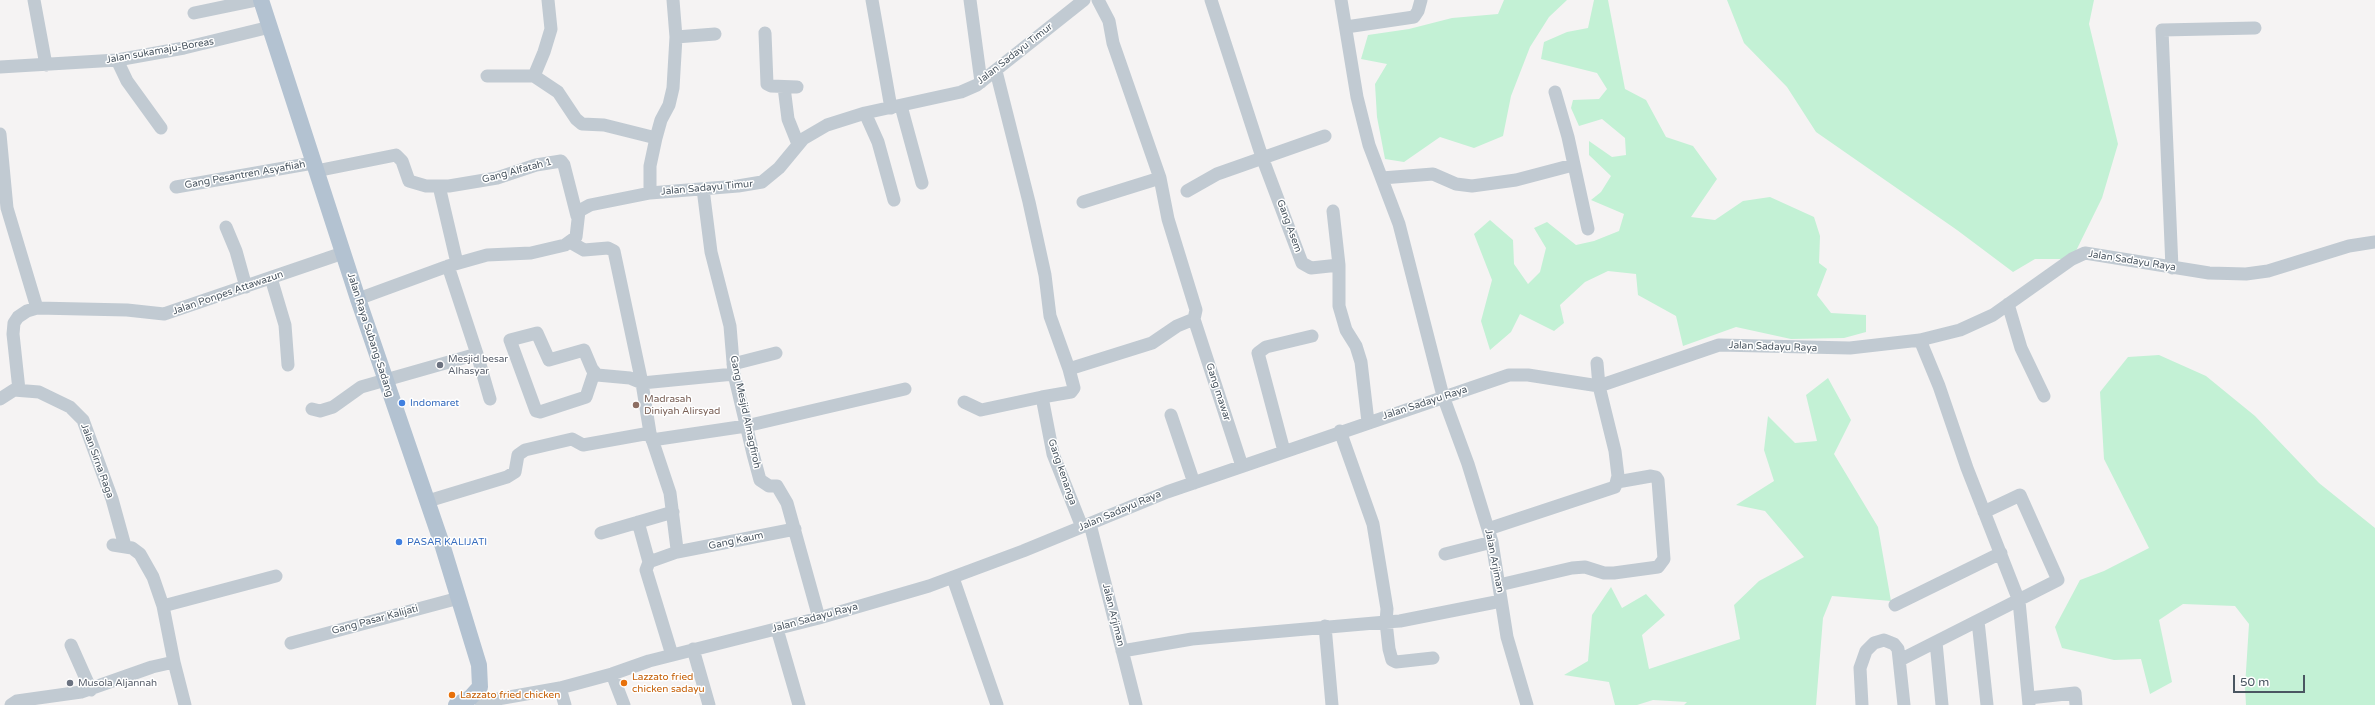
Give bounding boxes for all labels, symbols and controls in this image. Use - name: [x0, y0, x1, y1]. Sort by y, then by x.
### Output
- street label: Jalan Sadayu Timur: [975, 21, 1055, 87]
- street label: Jalan sukamaju-Boreas: [105, 36, 215, 66]
- street label: Gang Alfatah 1: [481, 156, 553, 186]
- street label: Gang Pesantren Asyafiiah: [184, 158, 306, 192]
- street label: Jalan Sadayu Timur: [661, 178, 753, 198]
- street label: Gang Asem: [1274, 198, 1304, 254]
- street label: Jalan Sadayu Raya: [2087, 248, 2177, 274]
- street label: Jalan Ponpes Attawazun: [171, 268, 285, 318]
- street label: Jalan Raya Subang-Sadang: [344, 271, 396, 399]
- street label: Jalan Sadayu Raya: [1729, 339, 1817, 355]
- place label: Mesjid besar Alhasyar: [448, 353, 508, 376]
- street label: Gang Mesjid Almagfiroh: [727, 354, 763, 470]
- marker: Mesjid besar Alhasyar: [435, 360, 445, 370]
- street label: Gang mawar: [1203, 362, 1233, 422]
- street label: Jalan Sadayu Raya: [1381, 384, 1469, 422]
- place label: Madrasah Diniyah Alirsyad: [644, 393, 720, 416]
- place label: Indomaret: [410, 397, 459, 409]
- marker: Indomaret: [397, 398, 407, 408]
- marker: Madrasah Diniyah Alirsyad: [631, 400, 641, 410]
- street label: Jalan Sirna Raga: [78, 422, 116, 500]
- street label: Gang kenanga: [1045, 437, 1079, 507]
- street label: Jalan Sadayu Raya: [1077, 488, 1163, 534]
- street label: Jalan Arjiman: [1482, 528, 1506, 594]
- street label: Gang Kaum: [707, 529, 765, 553]
- place label: PASAR KALIJATI: [407, 536, 487, 548]
- marker: PASAR KALIJATI: [394, 537, 404, 547]
- street label: Jalan Arjiman: [1099, 582, 1127, 648]
- street label: Jalan Sadayu Raya: [771, 601, 859, 635]
- street label: Gang Pasar Kalijati: [331, 603, 419, 637]
- scale bar: [2235, 667, 2307, 693]
- place label: Lazzato fried chicken sadayu: [632, 671, 705, 694]
- text: 50 m: [2240, 675, 2269, 689]
- place label: Musola Aljannah: [78, 677, 157, 689]
- marker: Musola Aljannah: [65, 678, 75, 688]
- marker: Lazzato fried chicken sadayu: [619, 678, 629, 688]
- place label: Lazzato fried chicken: [460, 689, 560, 701]
- marker: Lazzato fried chicken: [447, 690, 457, 700]

